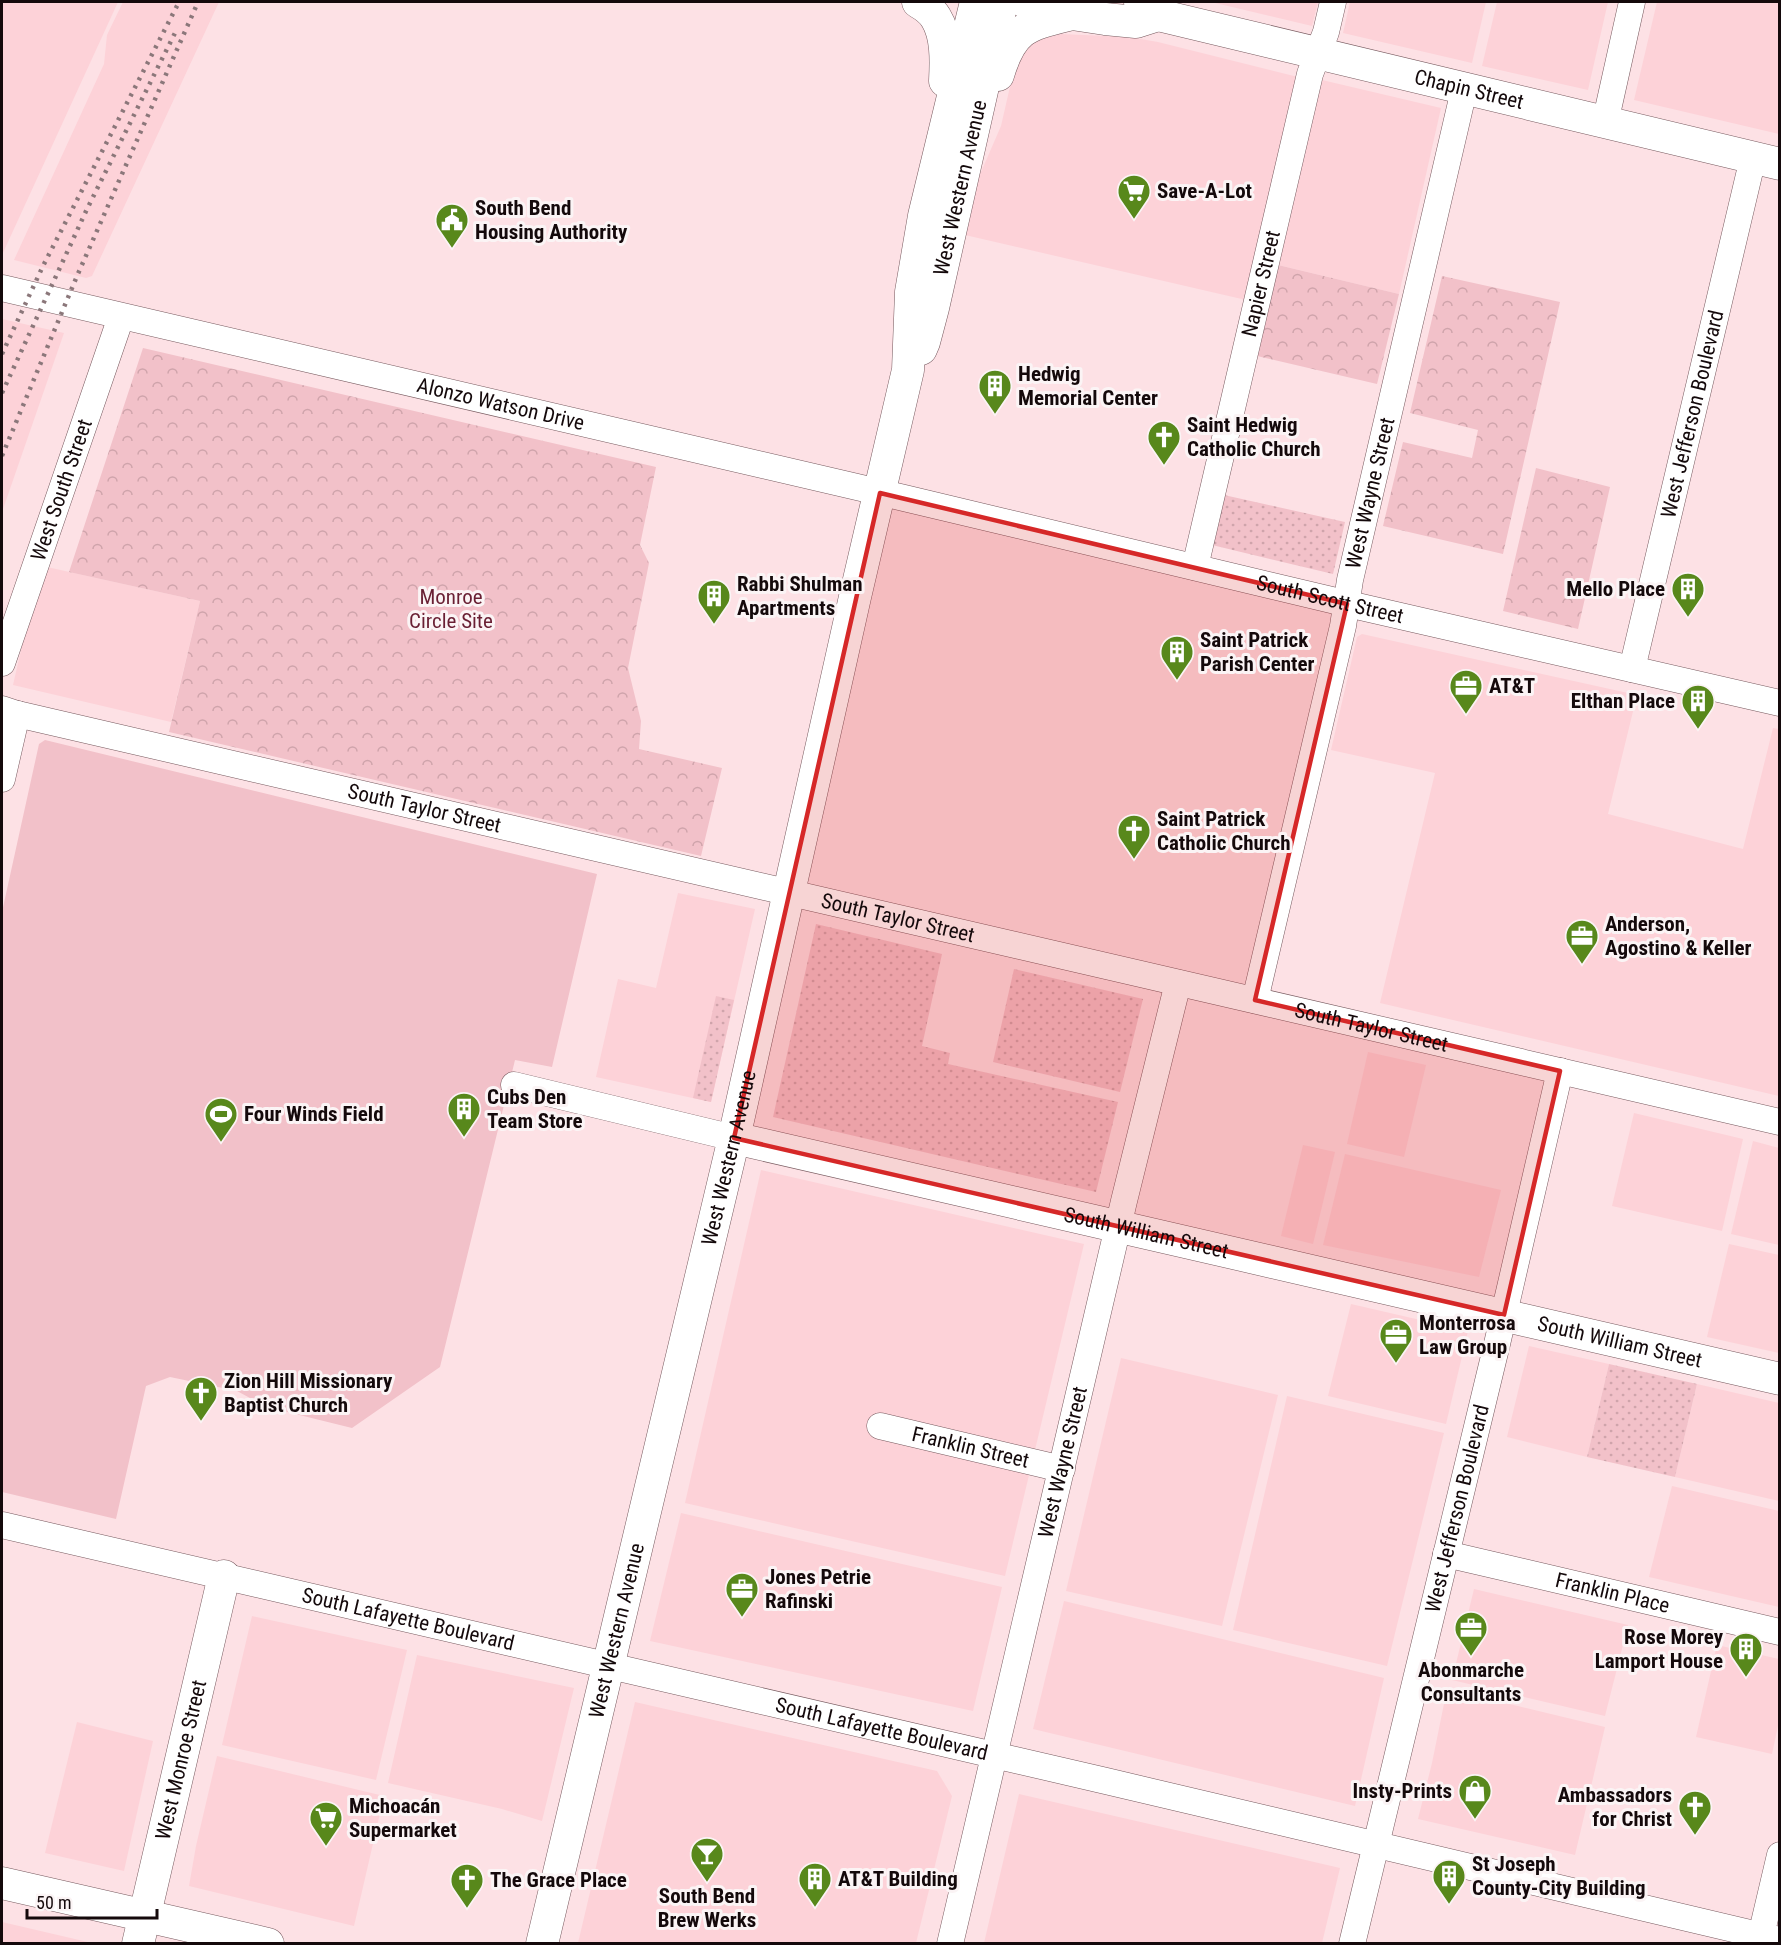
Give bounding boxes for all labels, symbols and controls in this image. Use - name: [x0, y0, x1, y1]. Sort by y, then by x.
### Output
- street label: Chapin Street: [1412, 65, 1526, 114]
- street label: West Western Avenue: [929, 98, 992, 278]
- supermarket icon: Save-A-Lot: [1116, 173, 1152, 220]
- place label: Save-A-Lot: [1157, 179, 1252, 203]
- place label: South Bend Housing Authority: [475, 196, 628, 244]
- public building icon: South Bend Housing Authority: [434, 202, 470, 249]
- street label: Napier Street: [1237, 228, 1285, 339]
- street label: West Jefferson Boulevard: [1656, 308, 1729, 520]
- place label: Hedwig Memorial Center: [1018, 362, 1158, 410]
- building icon: Hedwig Memorial Center: [977, 368, 1013, 415]
- street label: Alonzo Watson Drive: [415, 373, 587, 435]
- place label: Saint Hedwig Catholic Church: [1187, 413, 1321, 461]
- street label: West Wayne Street: [1341, 415, 1399, 571]
- street label: West South Street: [26, 416, 97, 564]
- church icon: Saint Hedwig Catholic Church: [1146, 419, 1182, 466]
- street label: South Scott Street: [1254, 570, 1406, 628]
- building icon: Mello Place: [1670, 571, 1706, 618]
- place label: Rabbi Shulman Apartments: [737, 572, 863, 620]
- place label: Mello Place: [1566, 577, 1665, 601]
- building icon: Rabbi Shulman Apartments: [696, 578, 732, 625]
- park label: Monroe Circle Site: [409, 585, 493, 633]
- place label: Saint Patrick Parish Center: [1200, 628, 1315, 676]
- building icon: Saint Patrick Parish Center: [1159, 634, 1195, 681]
- office icon: AT&T: [1448, 668, 1484, 715]
- place label: AT&T: [1489, 674, 1535, 698]
- building icon: Elthan Place: [1680, 683, 1716, 730]
- place label: Elthan Place: [1571, 689, 1675, 713]
- street label: South Taylor Street: [345, 779, 503, 838]
- place label: Saint Patrick Catholic Church: [1157, 807, 1291, 855]
- church icon: Saint Patrick Catholic Church: [1116, 813, 1152, 860]
- street label: South Taylor Street: [819, 889, 977, 947]
- place label: Anderson, Agostino & Keller: [1605, 912, 1751, 960]
- office icon: Anderson, Agostino & Keller: [1564, 918, 1600, 965]
- street label: South Taylor Street: [1292, 998, 1450, 1057]
- street label: West Western Avenue: [697, 1068, 761, 1248]
- place label: Cubs Den Team Store: [487, 1085, 583, 1133]
- building icon: Cubs Den Team Store: [446, 1091, 482, 1138]
- sports icon: Four Winds Field: [203, 1096, 239, 1143]
- place label: Four Winds Field: [244, 1102, 384, 1126]
- street label: South William Street: [1062, 1202, 1231, 1264]
- place label: Monterrosa Law Group: [1419, 1311, 1516, 1359]
- street label: South William Street: [1535, 1312, 1704, 1373]
- office icon: Monterrosa Law Group: [1378, 1317, 1414, 1364]
- place label: Zion Hill Missionary Baptist Church: [224, 1369, 393, 1417]
- church icon: Zion Hill Missionary Baptist Church: [183, 1375, 219, 1422]
- street label: West Wayne Street: [1034, 1384, 1092, 1540]
- street label: West Jefferson Boulevard: [1421, 1402, 1494, 1615]
- street label: Franklin Street: [910, 1422, 1031, 1473]
- street label: West Western Avenue: [584, 1541, 649, 1721]
- place label: Jones Petrie Rafinski: [765, 1565, 871, 1613]
- street label: Franklin Place: [1553, 1568, 1672, 1618]
- office icon: Jones Petrie Rafinski: [724, 1571, 760, 1618]
- street label: South Lafayette Boulevard: [300, 1583, 517, 1655]
- office icon: Abonmarche Consultants: [1453, 1610, 1489, 1657]
- place label: Rose Morey Lamport House: [1595, 1625, 1724, 1673]
- building icon: Rose Morey Lamport House: [1728, 1631, 1764, 1678]
- place label: Abonmarche Consultants: [1418, 1658, 1524, 1706]
- street label: West Monroe Street: [151, 1678, 211, 1842]
- street label: South Lafayette Boulevard: [773, 1693, 990, 1765]
- shop icon: Insty-Prints: [1457, 1773, 1493, 1820]
- place label: Insty-Prints: [1353, 1779, 1452, 1803]
- place label: Ambassadors for Christ: [1558, 1783, 1672, 1831]
- church icon: Ambassadors for Christ: [1677, 1789, 1713, 1836]
- place label: Michoacán Supermarket: [349, 1794, 457, 1842]
- supermarket icon: Michoacán Supermarket: [308, 1800, 344, 1847]
- bar icon: South Bend Brew Werks: [689, 1836, 725, 1883]
- place label: St Joseph County-City Building: [1472, 1852, 1646, 1900]
- building icon: St Joseph County-City Building: [1431, 1858, 1467, 1905]
- building icon: AT&T Building: [797, 1861, 833, 1908]
- church icon: The Grace Place: [449, 1862, 485, 1909]
- place label: AT&T Building: [838, 1867, 958, 1891]
- place label: The Grace Place: [490, 1868, 627, 1892]
- scale bar: [27, 1882, 158, 1920]
- place label: South Bend Brew Werks: [658, 1884, 756, 1932]
- text: 50 m: [36, 1892, 71, 1913]

